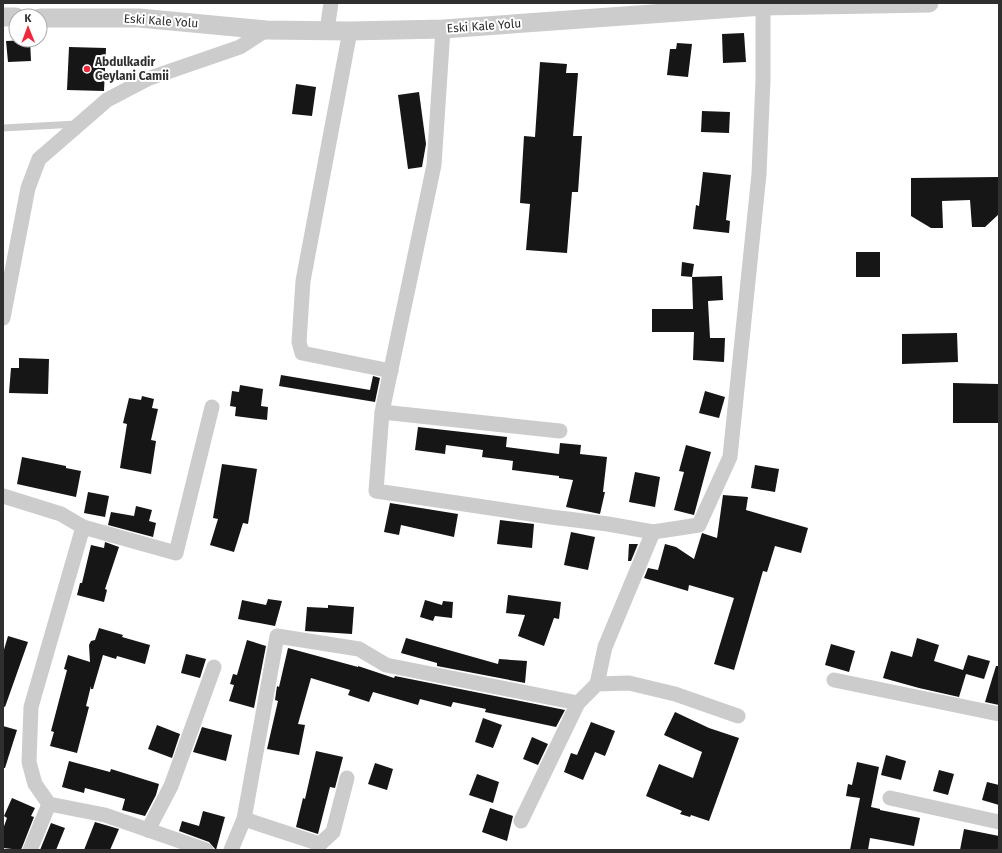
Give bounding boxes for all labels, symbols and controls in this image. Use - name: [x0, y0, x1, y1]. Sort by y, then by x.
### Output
- north arrow: [8, 8, 48, 48]
- street label: Eski Kale Yolu: [123, 11, 199, 31]
- text: K: [24, 12, 32, 25]
- street label: Eski Kale Yolu: [446, 16, 522, 36]
- place label: Abdulkadir Geylani Camii: [94, 55, 169, 83]
- marker: Abdulkadir Geylani Camii: [82, 64, 92, 74]

